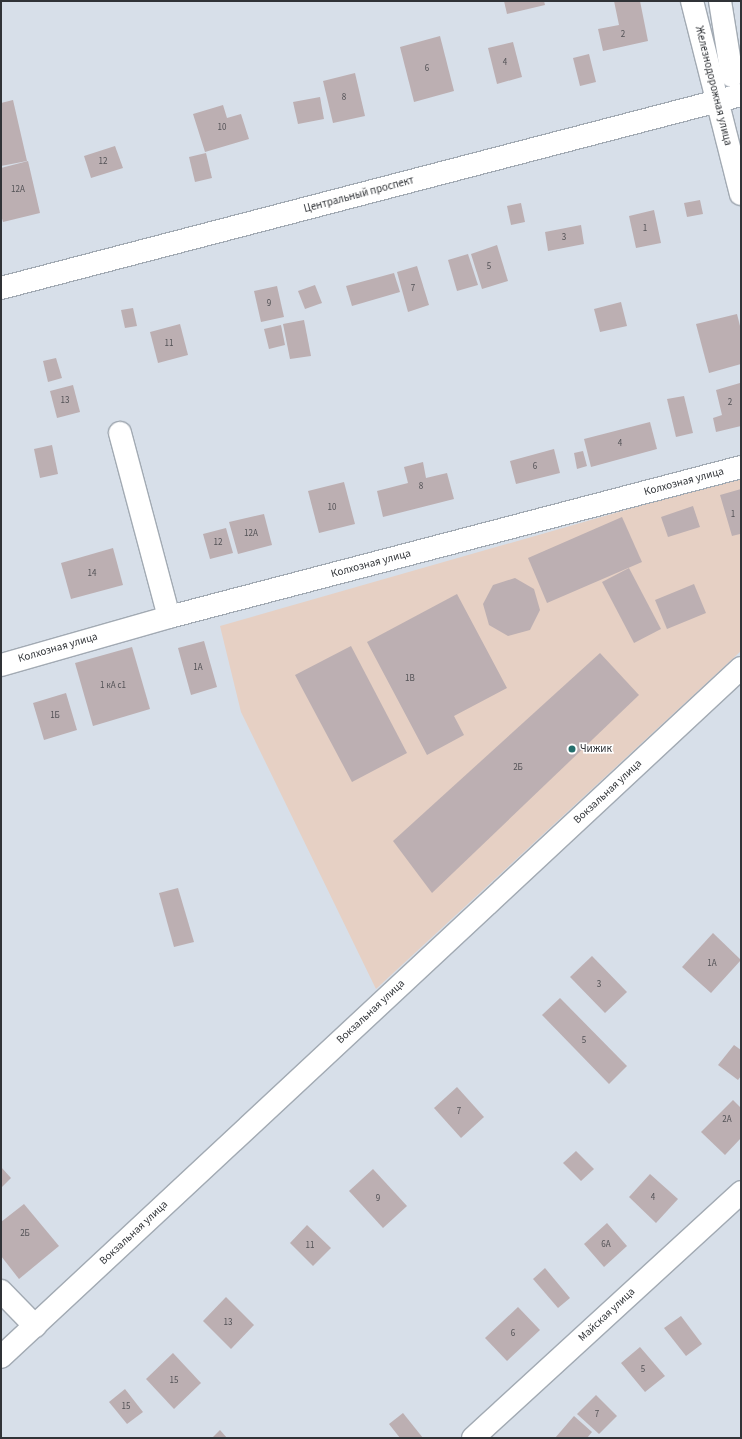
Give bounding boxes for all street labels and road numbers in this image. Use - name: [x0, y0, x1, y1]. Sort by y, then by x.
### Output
- street label: Железнодорожная улица: [692, 25, 734, 147]
- street label: Центральный проспект: [302, 174, 416, 216]
- street label: Колхозная улица: [643, 465, 725, 499]
- street label: Колхозная улица: [330, 547, 412, 581]
- street label: Колхозная улица: [17, 630, 99, 666]
- street label: Вокзальная улица: [571, 757, 645, 827]
- street label: Вокзальная улица: [334, 977, 408, 1047]
- street label: Вокзальная улица: [97, 1198, 171, 1268]
- street label: Майская улица: [576, 1286, 638, 1344]

